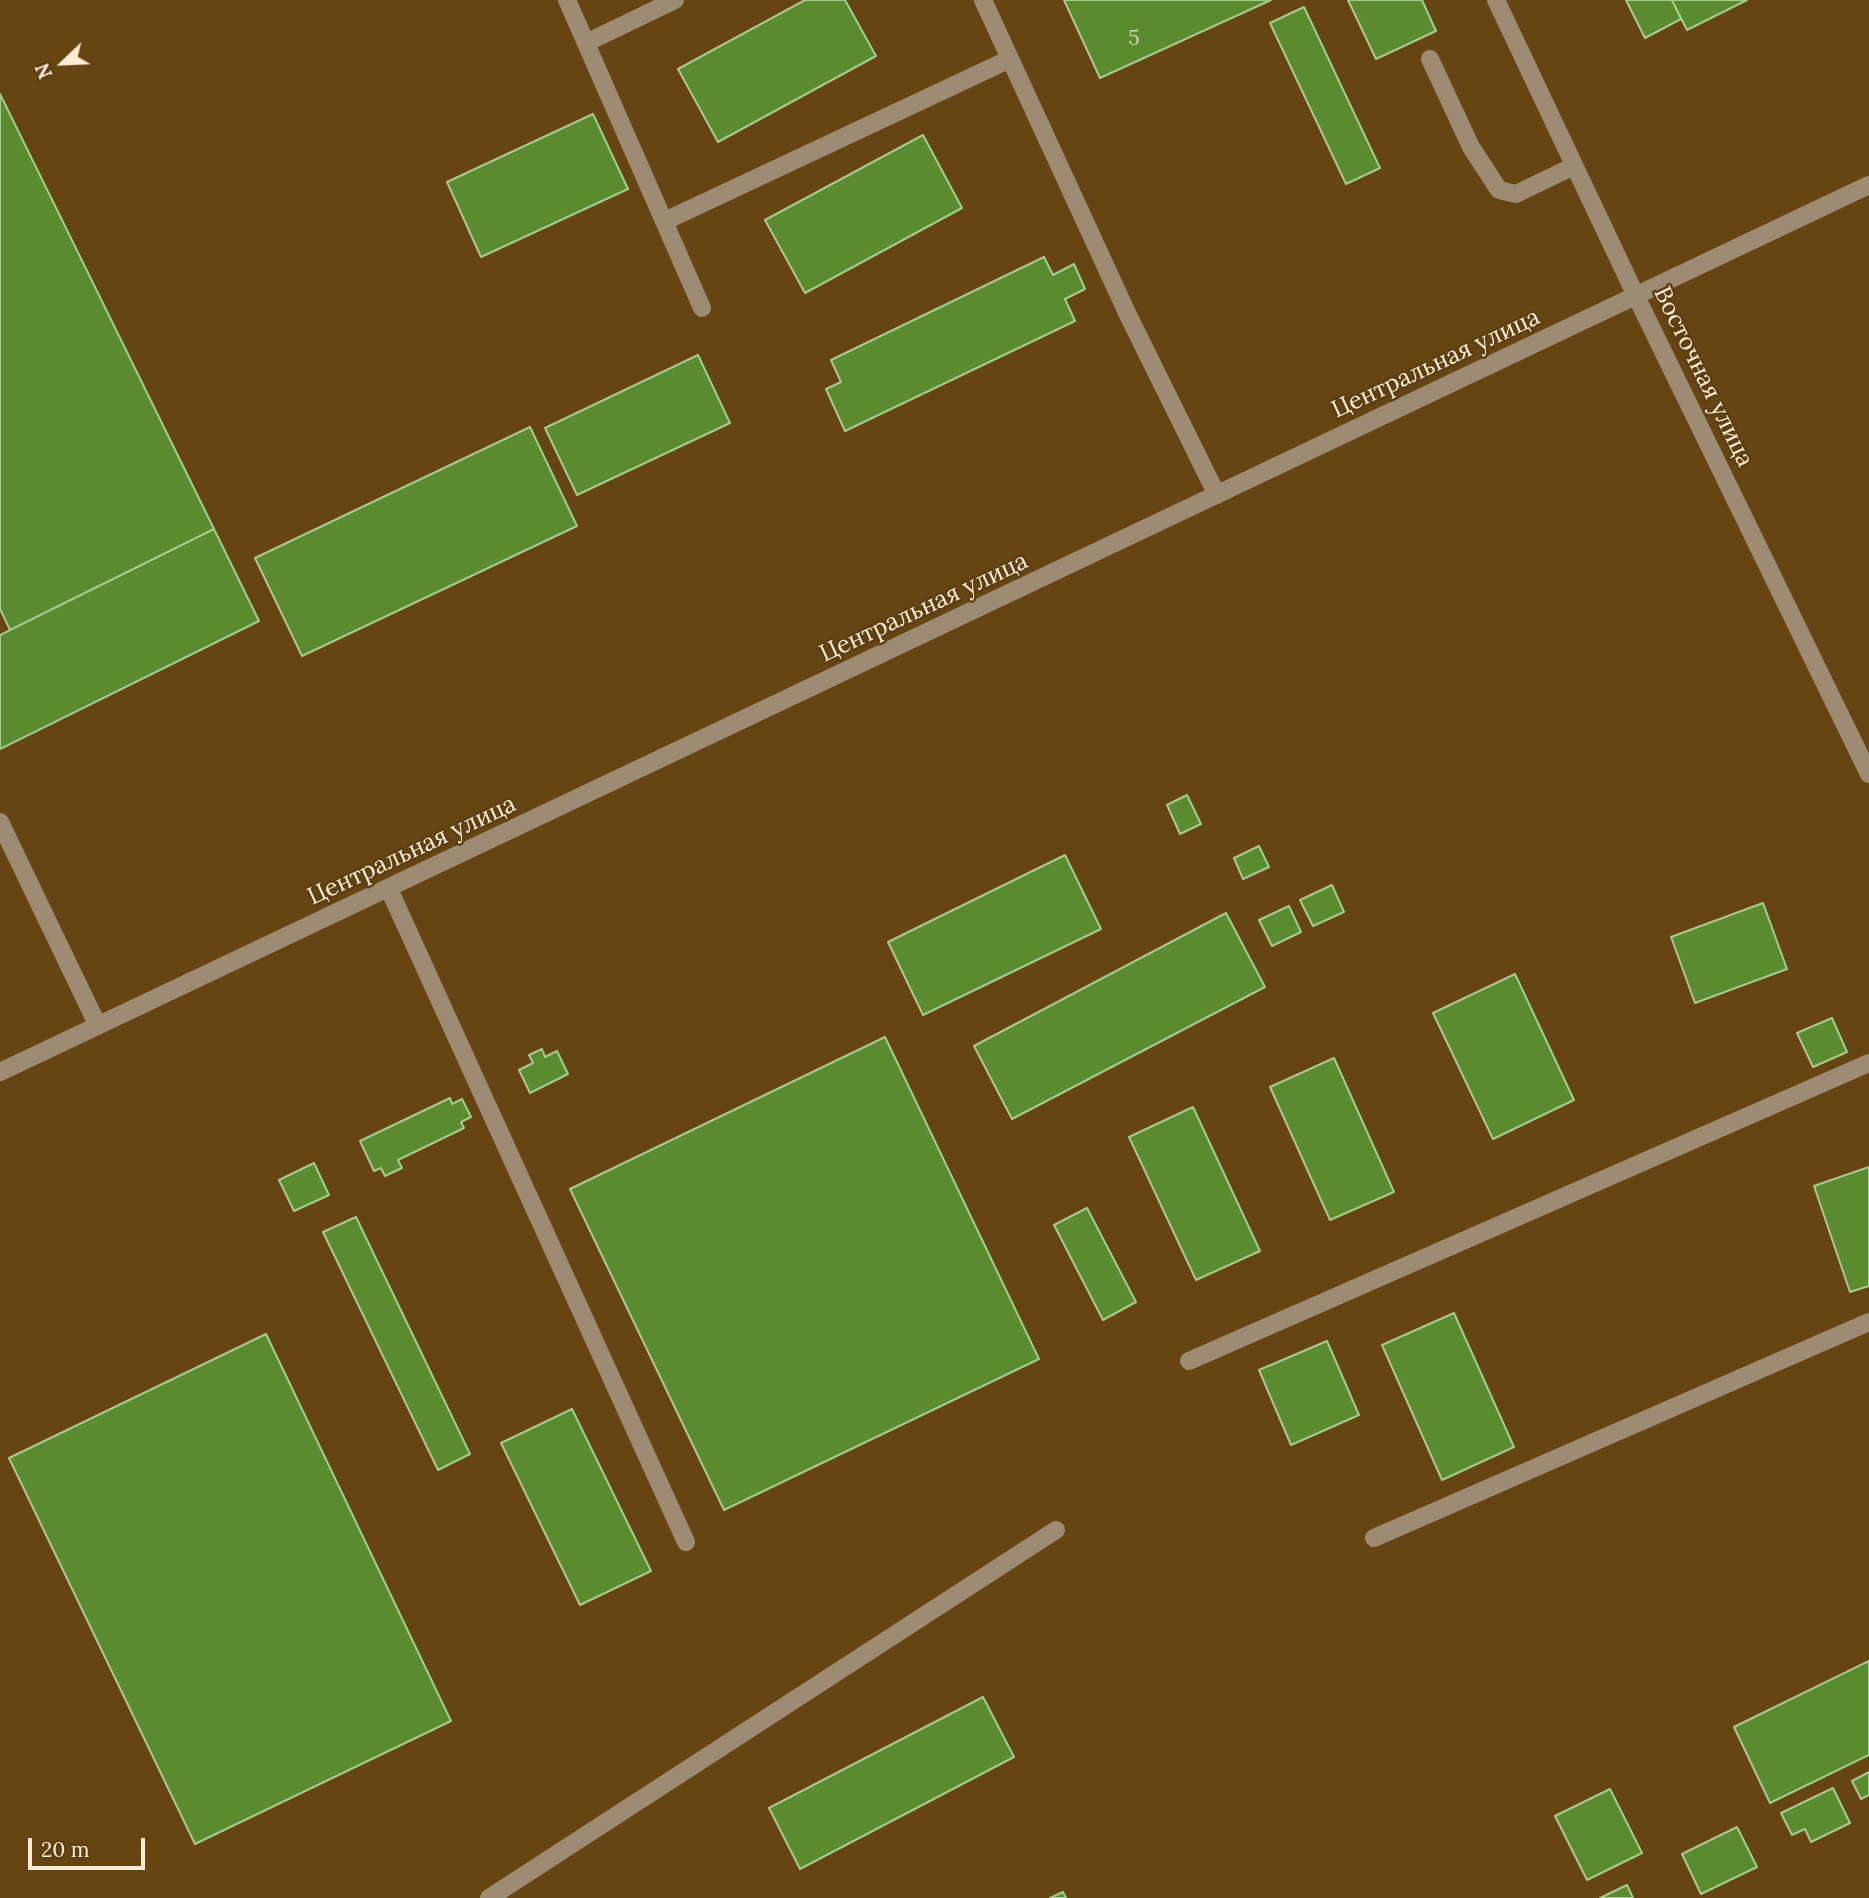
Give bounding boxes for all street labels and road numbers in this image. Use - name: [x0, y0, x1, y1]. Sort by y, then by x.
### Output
- street label: Восточная улица: [1647, 282, 1759, 472]
- street label: Центральная улица: [1327, 303, 1545, 425]
- street label: Центральная улица: [815, 547, 1033, 669]
- street label: Центральная улица: [303, 790, 521, 912]

